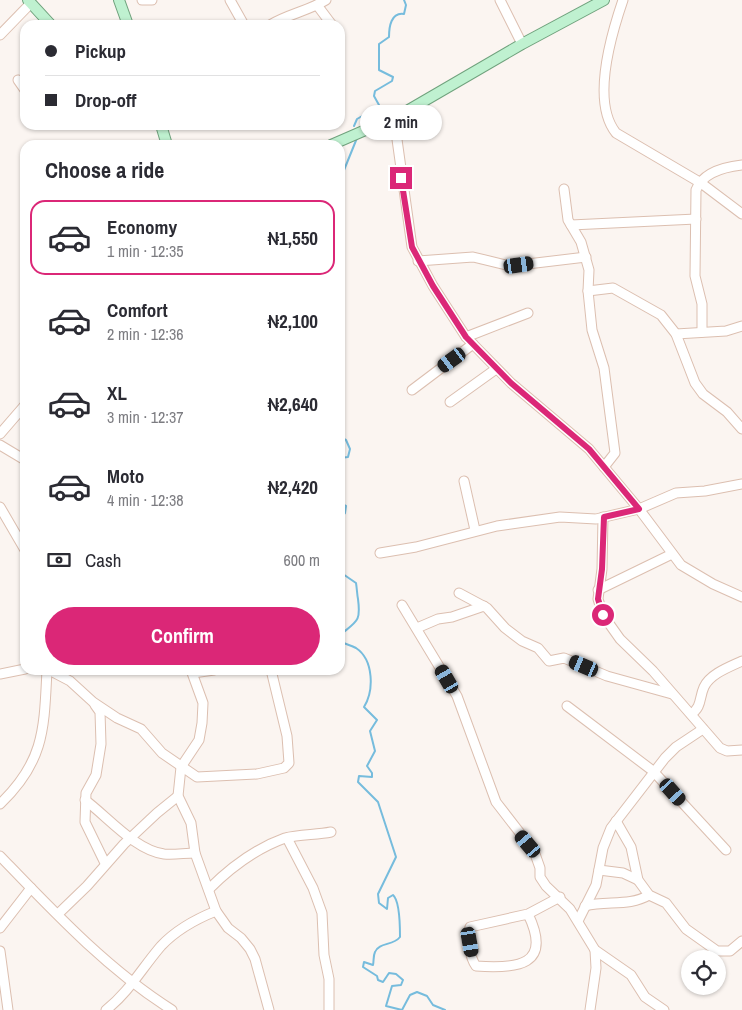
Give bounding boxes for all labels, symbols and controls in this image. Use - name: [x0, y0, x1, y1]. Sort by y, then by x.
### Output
- text: Pickup: [75, 38, 126, 64]
- text: Drop-off: [75, 87, 136, 113]
- callout: 2 min: [360, 106, 442, 140]
- text: 2 min: [384, 111, 418, 133]
- text: Choose a ride: [45, 155, 164, 185]
- route end: [390, 167, 412, 189]
- text: Economy: [107, 214, 177, 240]
- icon: car: [47, 215, 92, 260]
- text: ₦1,550: [268, 225, 318, 251]
- text: 1 min · 12:35: [107, 240, 184, 262]
- car: [503, 255, 534, 275]
- text: Comfort: [107, 297, 168, 323]
- icon: car: [47, 298, 92, 343]
- text: ₦2,100: [268, 308, 318, 334]
- text: 2 min · 12:36: [107, 323, 184, 345]
- car: [435, 345, 468, 375]
- text: XL: [107, 380, 127, 406]
- icon: car: [47, 381, 92, 426]
- text: ₦2,640: [268, 391, 318, 417]
- text: 3 min · 12:37: [107, 406, 184, 428]
- text: Moto: [107, 463, 144, 489]
- icon: car: [47, 464, 92, 509]
- text: ₦2,420: [268, 474, 318, 500]
- text: 4 min · 12:38: [107, 489, 184, 511]
- icon: cash: [45, 546, 73, 574]
- text: Cash: [85, 547, 121, 573]
- text: 600 m: [284, 549, 320, 571]
- route start: [592, 604, 614, 626]
- button: Confirm: [45, 607, 320, 665]
- car: [567, 653, 600, 679]
- car: [433, 662, 460, 696]
- car: [657, 776, 688, 808]
- car: [512, 828, 543, 860]
- car: [460, 926, 479, 958]
- map controls: [681, 950, 726, 995]
- button: locate: [681, 950, 726, 995]

